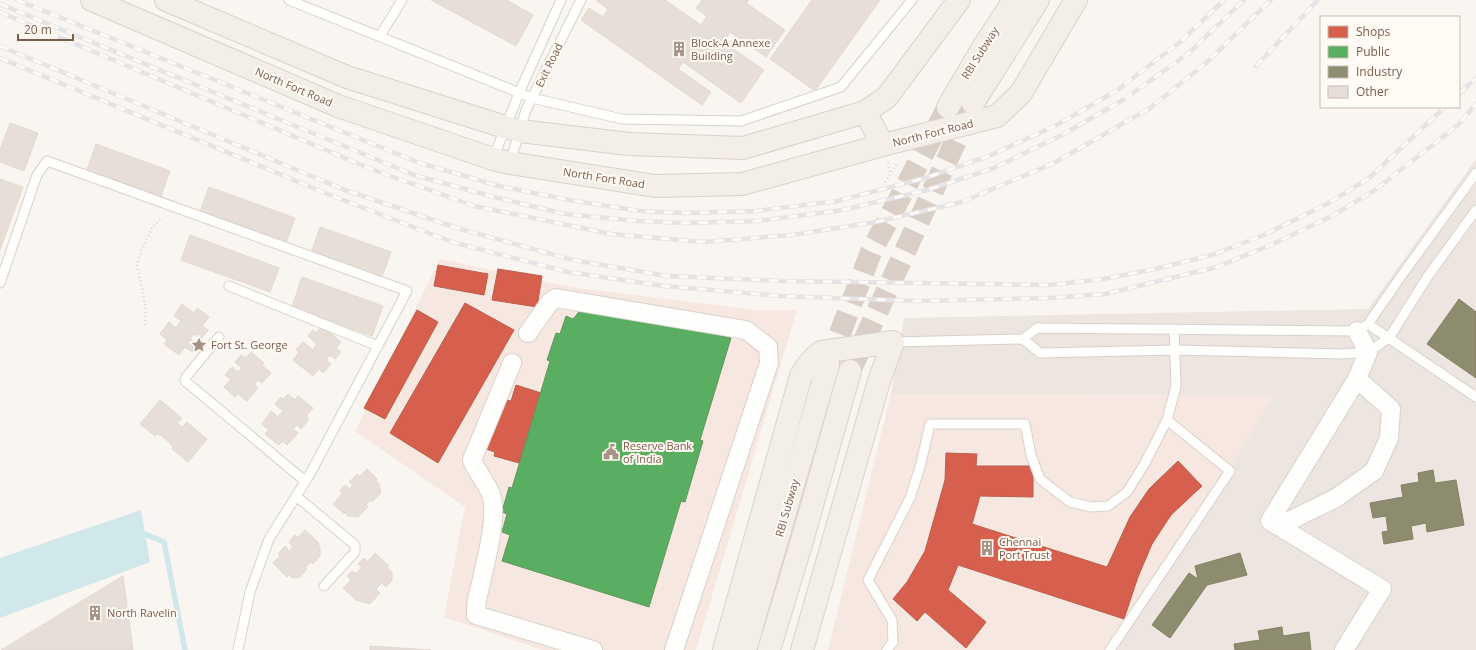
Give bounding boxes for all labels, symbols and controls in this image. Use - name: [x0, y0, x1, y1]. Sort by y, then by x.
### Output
- scale bar: [18, 16, 73, 42]
- legend: [1320, 16, 1460, 108]
- text: 20 m: [24, 21, 52, 38]
- street label: RBI Subway: [957, 23, 1002, 82]
- text: Shops: [1356, 23, 1391, 40]
- place label: Block-A Annexe Building: [691, 35, 770, 63]
- street label: Exit Road: [531, 40, 566, 89]
- building icon: Block-A Annexe Building: [670, 40, 688, 58]
- text: Public: [1356, 43, 1390, 60]
- street label: North Fort Road: [253, 63, 335, 110]
- text: Industry: [1356, 63, 1403, 80]
- text: Other: [1356, 83, 1389, 100]
- street label: North Fort Road: [891, 115, 975, 150]
- street label: North Fort Road: [562, 164, 646, 191]
- place icon: Fort St. George: [190, 336, 208, 354]
- place label: Fort St. George: [211, 337, 288, 352]
- place label: Reserve Bank of India: [623, 438, 692, 466]
- public building icon: Reserve Bank of India: [602, 443, 620, 461]
- street label: RBI Subway: [771, 477, 802, 539]
- place label: Chennai Port Trust: [999, 534, 1050, 562]
- building icon: Chennai Port Trust: [978, 539, 996, 557]
- building icon: North Ravelin: [86, 604, 104, 622]
- place label: North Ravelin: [107, 605, 177, 620]

